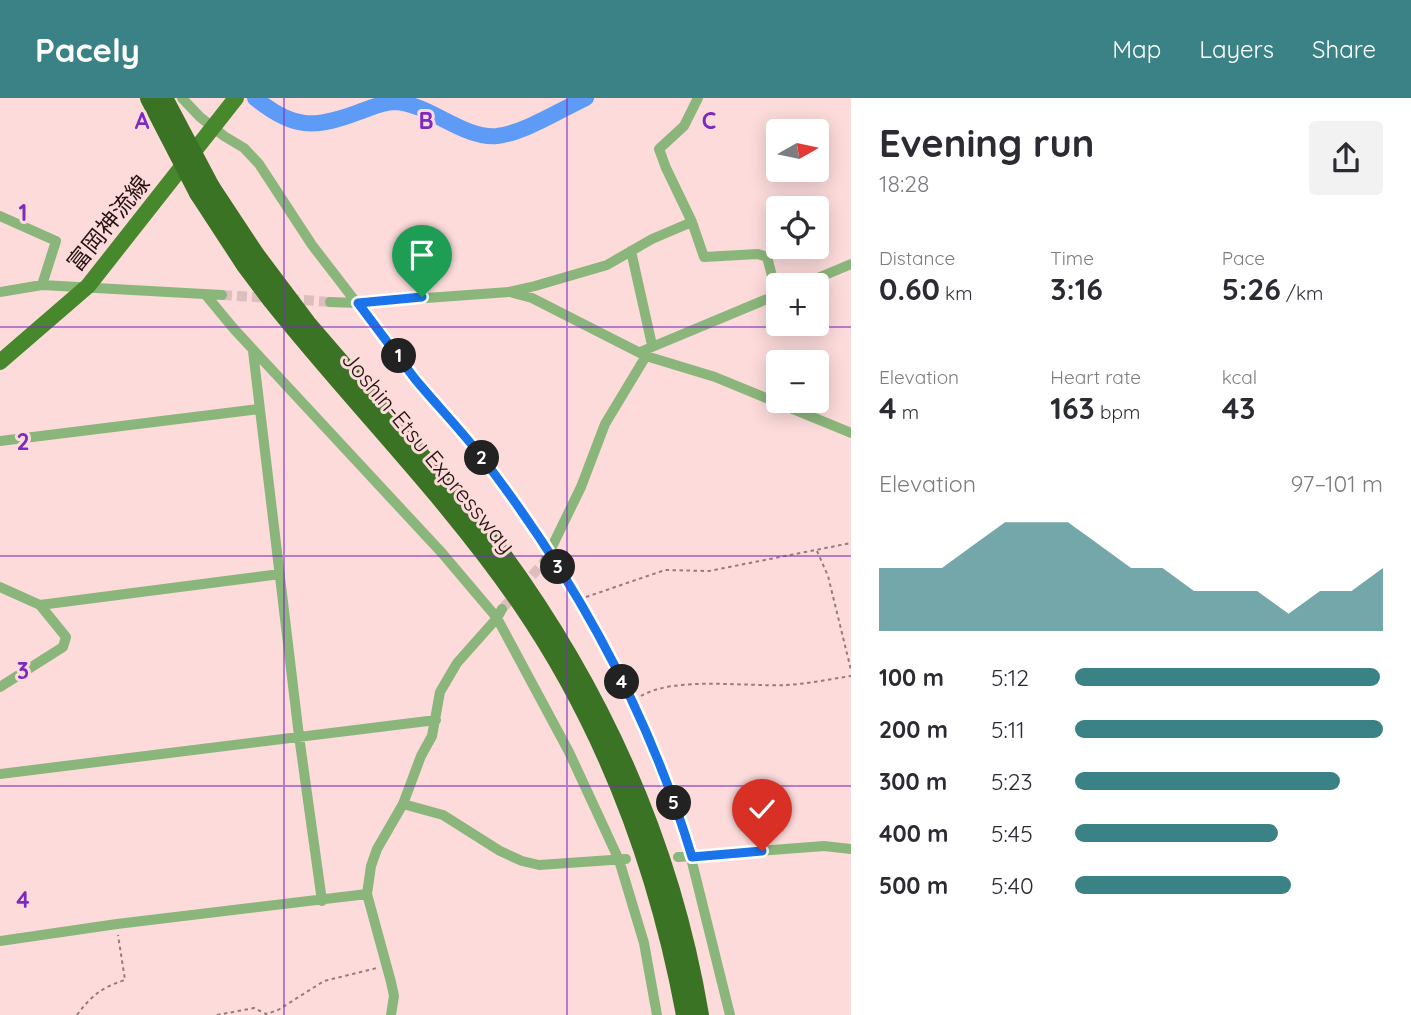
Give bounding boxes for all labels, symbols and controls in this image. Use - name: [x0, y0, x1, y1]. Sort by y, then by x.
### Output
- text: Pacely: [35, 29, 140, 70]
- text: Map: [1112, 34, 1161, 64]
- text: Layers: [1199, 34, 1274, 64]
- text: Share: [1312, 34, 1376, 64]
- text: A: [135, 106, 150, 135]
- text: B: [418, 106, 434, 135]
- text: C: [702, 106, 716, 135]
- north arrow: [766, 119, 830, 182]
- map controls: [766, 119, 829, 413]
- text: Evening run: [879, 119, 1094, 167]
- button: share: [1309, 121, 1383, 195]
- street label: 富岡神流線: [61, 169, 155, 277]
- text: 18:28: [879, 169, 929, 198]
- button: locate: [766, 196, 829, 259]
- text: 1: [19, 198, 27, 227]
- pin: [392, 225, 452, 297]
- icon: arrive: [403, 236, 441, 274]
- text: Distance: [879, 246, 955, 270]
- text: Time: [1050, 246, 1094, 270]
- text: Pace: [1222, 246, 1265, 270]
- text: 0.60: [879, 270, 940, 308]
- text: 3:16: [1050, 270, 1103, 308]
- text: 5:26: [1222, 270, 1281, 308]
- button: +: [766, 273, 829, 336]
- text: km: [940, 281, 973, 305]
- text: /km: [1281, 281, 1323, 305]
- pin: 1: [382, 338, 416, 374]
- text: 1: [395, 343, 402, 367]
- street label: Joshin-Etsu Expressway: [336, 345, 522, 559]
- button: −: [766, 350, 829, 413]
- text: Elevation: [879, 365, 959, 389]
- text: Heart rate: [1050, 365, 1141, 389]
- text: kcal: [1222, 365, 1257, 389]
- text: 4: [879, 389, 897, 427]
- text: 163: [1050, 389, 1095, 427]
- text: 43: [1222, 389, 1255, 427]
- text: m: [897, 400, 919, 424]
- text: bpm: [1095, 400, 1140, 424]
- text: 2: [16, 427, 30, 456]
- pin: 2: [464, 440, 500, 476]
- text: 2: [476, 445, 487, 469]
- text: Elevation: [879, 469, 976, 498]
- text: 97–101 m: [1290, 469, 1383, 498]
- pin: 3: [540, 550, 576, 584]
- text: 3: [552, 554, 563, 578]
- text: 3: [17, 656, 29, 685]
- text: 100 m: [879, 663, 944, 692]
- text: 5:12: [991, 663, 1029, 692]
- pin: 4: [604, 664, 640, 700]
- text: 4: [616, 669, 627, 693]
- text: 200 m: [879, 715, 948, 744]
- text: 5:11: [991, 715, 1025, 744]
- text: 300 m: [879, 767, 947, 796]
- text: 5:23: [991, 767, 1033, 796]
- pin: [732, 779, 792, 851]
- pin: 5: [656, 786, 692, 820]
- text: 5: [668, 790, 679, 814]
- icon: check: [743, 790, 781, 828]
- text: 400 m: [879, 819, 948, 848]
- text: 5:45: [991, 819, 1033, 848]
- text: 500 m: [879, 871, 948, 900]
- text: 5:40: [991, 871, 1034, 900]
- text: 4: [16, 885, 30, 914]

